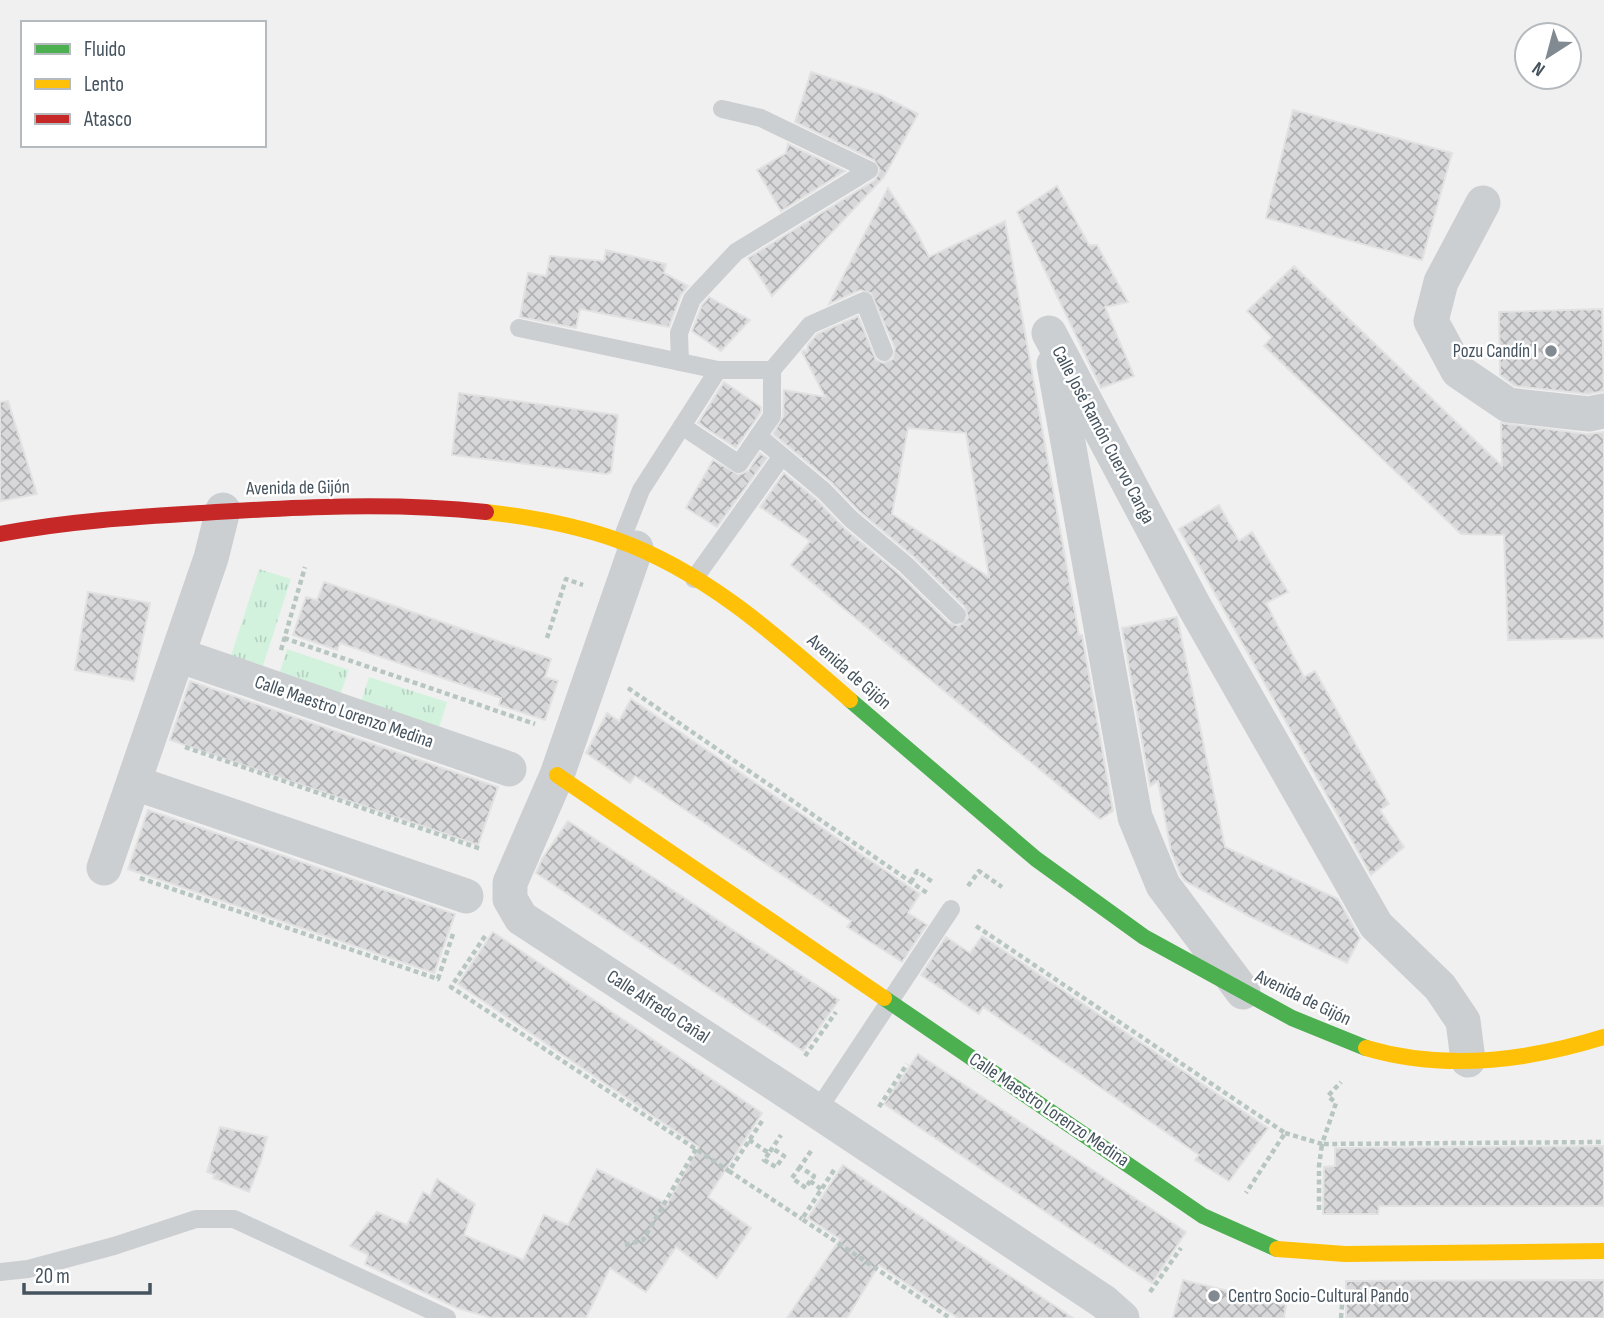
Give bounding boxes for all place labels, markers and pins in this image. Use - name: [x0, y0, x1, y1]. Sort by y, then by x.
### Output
- place label: Pozu Candín I: [1453, 340, 1537, 363]
- marker: Pozu Candín I: [1543, 343, 1559, 359]
- place label: Centro Socio-Cultural Pando: [1228, 1285, 1409, 1308]
- marker: Centro Socio-Cultural Pando: [1206, 1288, 1222, 1304]

